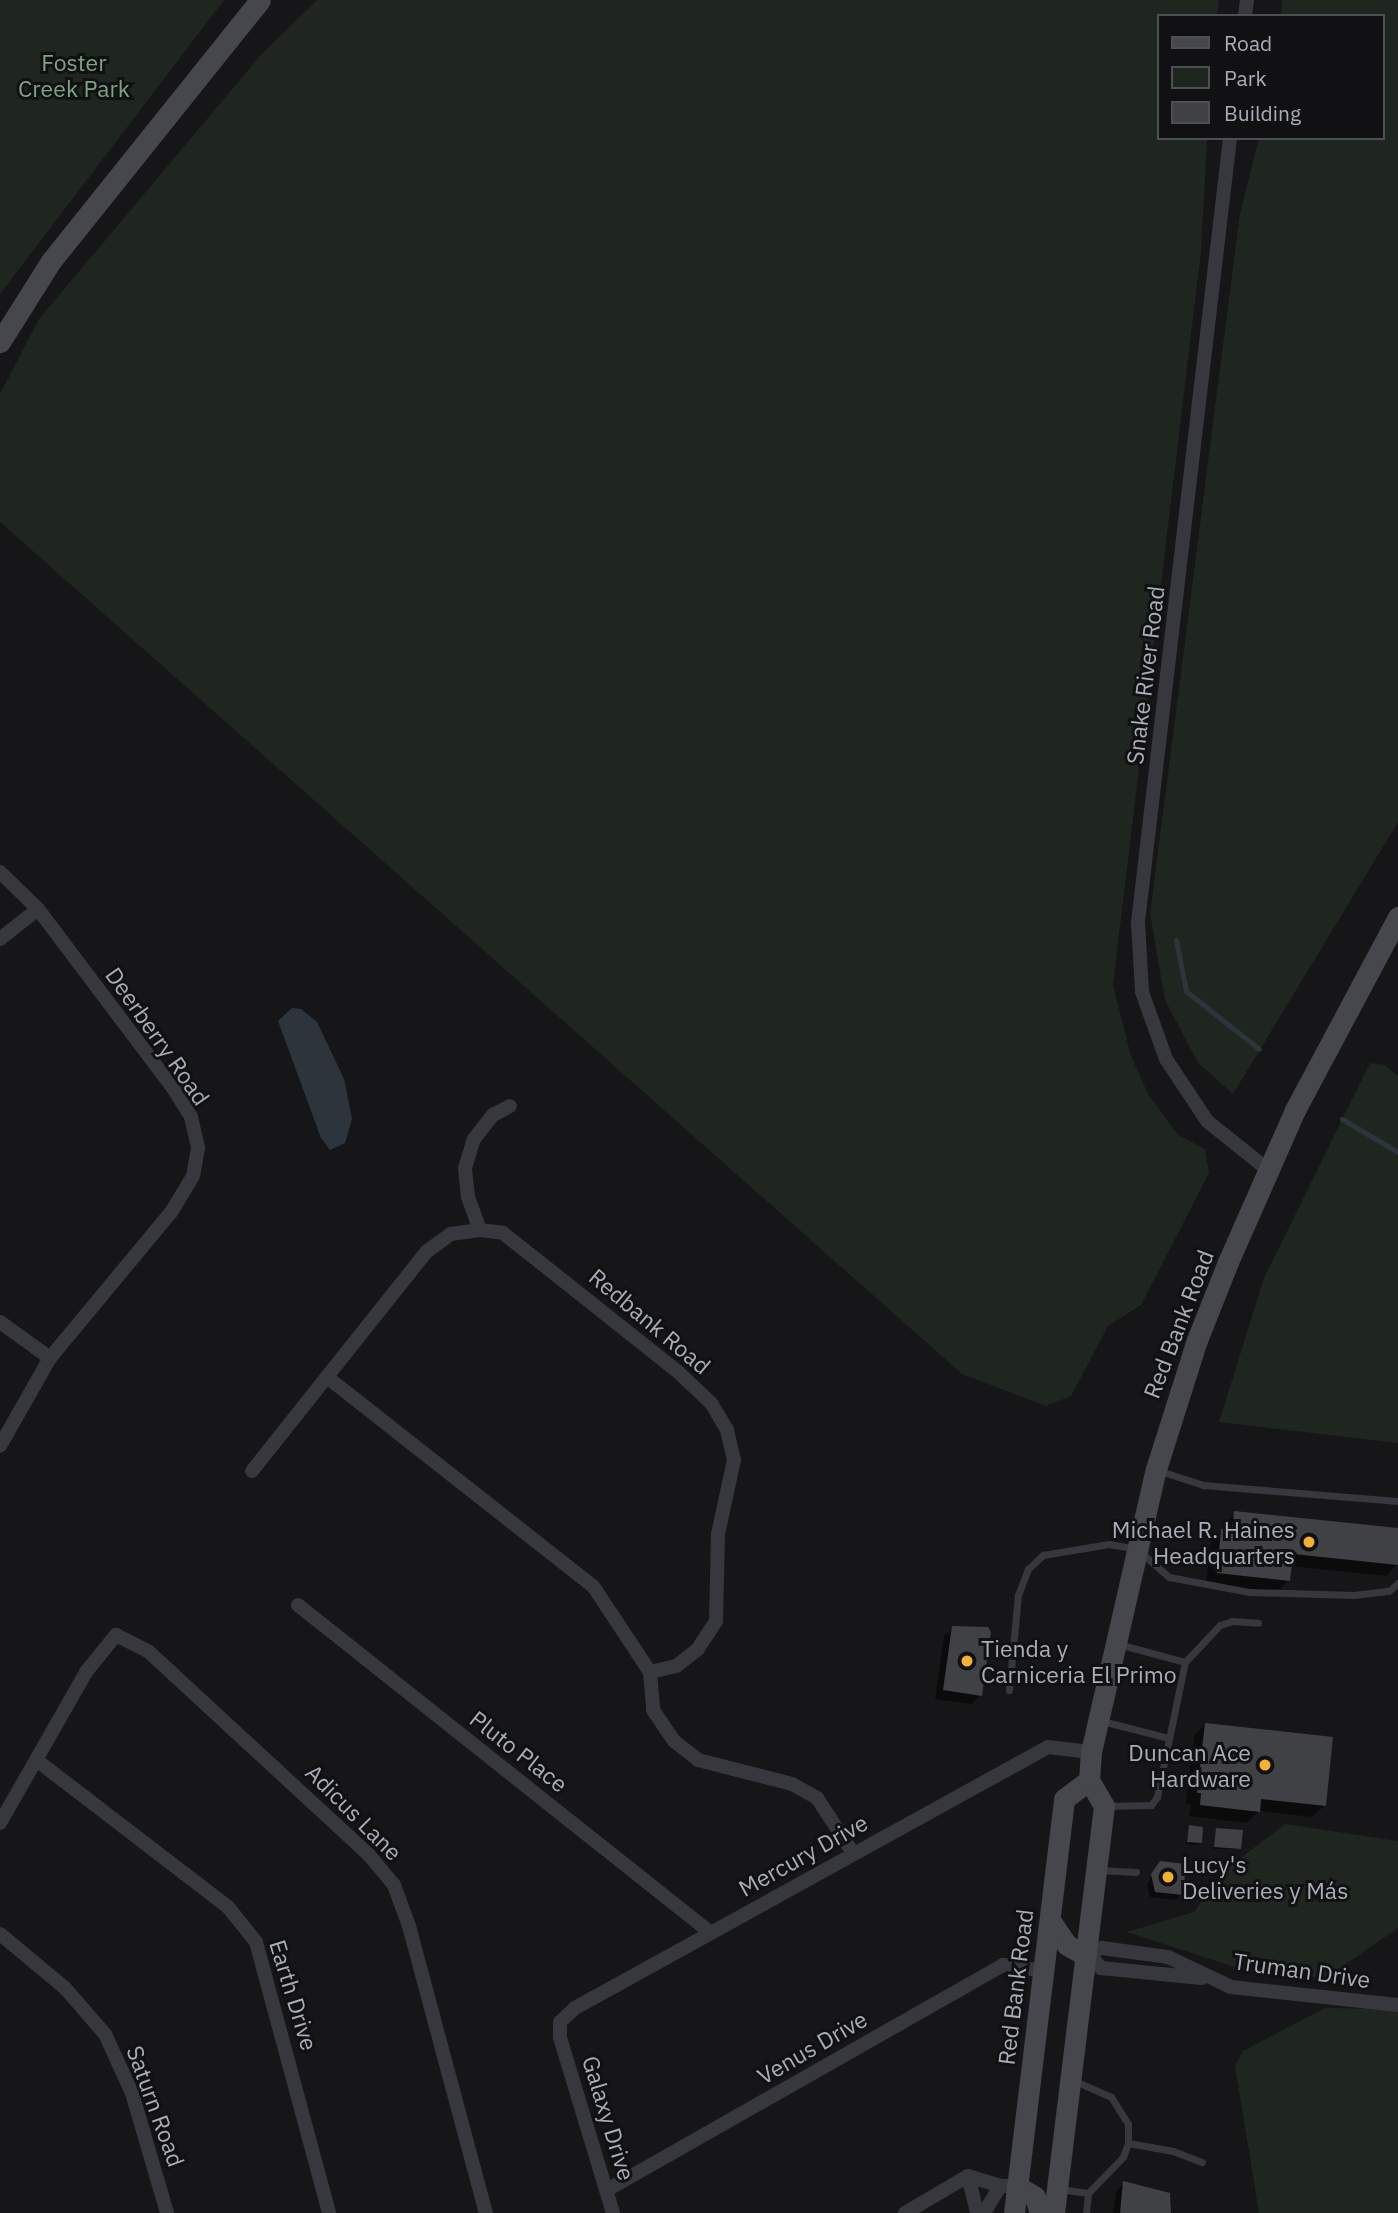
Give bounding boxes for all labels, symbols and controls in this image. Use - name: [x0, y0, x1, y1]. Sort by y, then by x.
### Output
- legend: [1156, 14, 1384, 140]
- text: Road: [1224, 29, 1272, 57]
- park label: Foster Creek Park: [18, 48, 130, 102]
- text: Park: [1224, 64, 1267, 92]
- text: Building: [1224, 99, 1301, 127]
- street label: Snake River Road: [1120, 584, 1170, 766]
- street label: Deerberry Road: [100, 962, 216, 1110]
- street label: Red Bank Road: [1137, 1246, 1219, 1402]
- street label: Redbank Road: [584, 1262, 716, 1380]
- place label: Michael R. Haines Headquarters: [1112, 1515, 1295, 1569]
- marker: Michael R. Haines Headquarters: [1301, 1534, 1317, 1550]
- place label: Tienda y Carniceria El Primo: [981, 1634, 1177, 1688]
- marker: Tienda y Carniceria El Primo: [959, 1653, 975, 1669]
- street label: Pluto Place: [465, 1704, 573, 1798]
- place label: Duncan Ace Hardware: [1128, 1738, 1251, 1792]
- marker: Duncan Ace Hardware: [1257, 1757, 1273, 1773]
- street label: Adicus Lane: [300, 1758, 408, 1866]
- street label: Mercury Drive: [734, 1808, 872, 1902]
- place label: Lucy's Deliveries y Más: [1182, 1850, 1348, 1904]
- marker: Lucy's Deliveries y Más: [1160, 1869, 1176, 1885]
- street label: Red Bank Road: [992, 1908, 1038, 2066]
- street label: Earth Drive: [264, 1936, 324, 2054]
- street label: Truman Drive: [1232, 1947, 1372, 1993]
- street label: Venus Drive: [752, 2005, 872, 2089]
- street label: Saturn Road: [121, 2042, 191, 2170]
- street label: Galaxy Drive: [577, 2052, 641, 2184]

